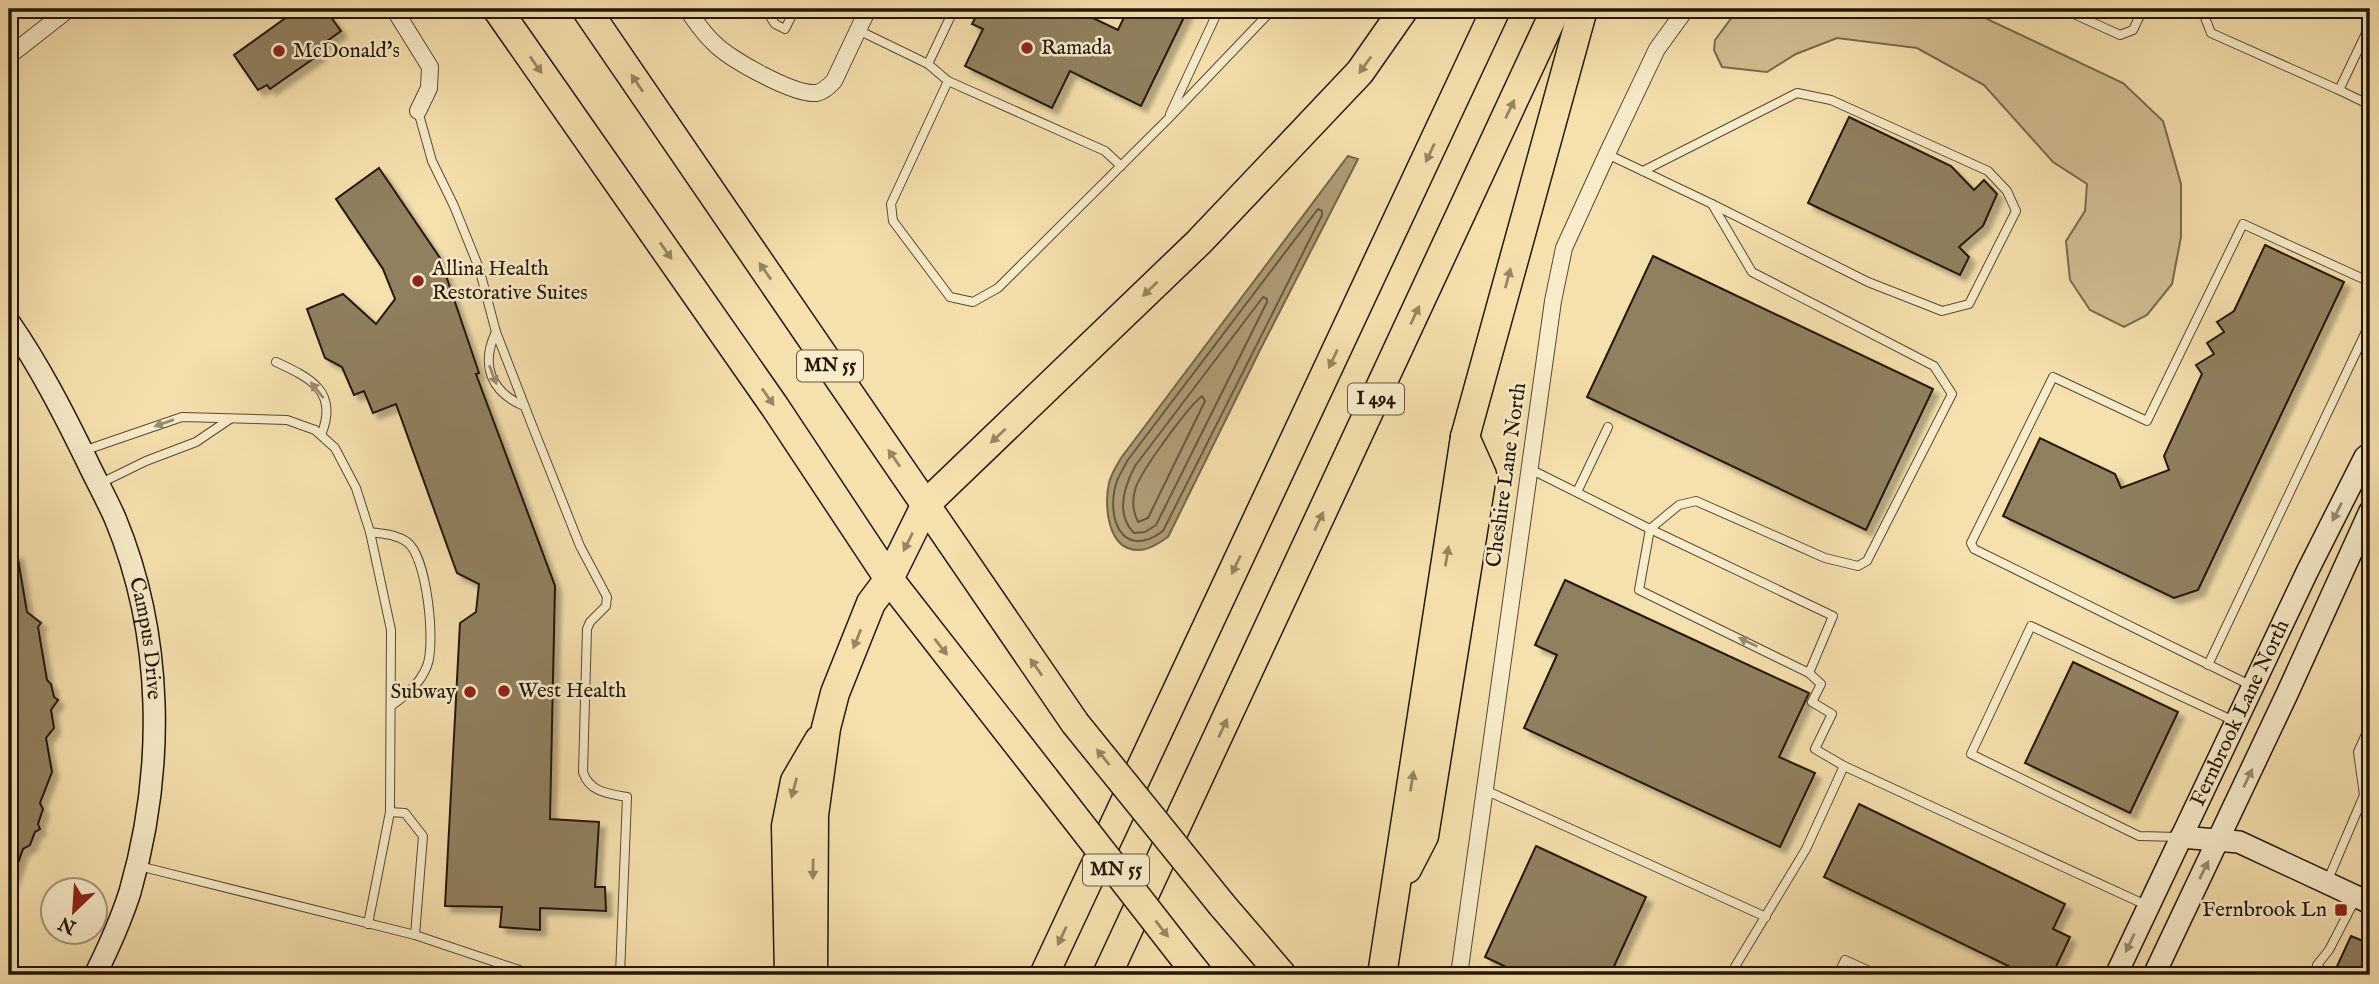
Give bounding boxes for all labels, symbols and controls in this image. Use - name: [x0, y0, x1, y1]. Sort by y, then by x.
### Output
- place label: Ramada: [1041, 35, 1112, 62]
- place label: McDonald's: [293, 38, 400, 65]
- marker: Ramada: [1019, 40, 1035, 56]
- marker: McDonald's: [271, 43, 287, 59]
- one-way arrow: [529, 56, 543, 74]
- one-way arrow: [1358, 56, 1372, 74]
- one-way arrow: [630, 73, 643, 93]
- one-way arrow: [1504, 99, 1516, 119]
- one-way arrow: [1424, 143, 1435, 164]
- one-way arrow: [659, 242, 673, 260]
- place label: Allina Health Restorative Suites: [431, 256, 588, 307]
- one-way arrow: [758, 262, 772, 280]
- one-way arrow: [1503, 267, 1513, 288]
- marker: Allina Health Restorative Suites: [410, 273, 426, 289]
- one-way arrow: [1142, 281, 1159, 298]
- one-way arrow: [1409, 305, 1421, 325]
- one-way arrow: [1327, 349, 1339, 369]
- road number: MN 55: [797, 350, 863, 382]
- one-way arrow: [488, 365, 499, 386]
- one-way arrow: [309, 381, 324, 399]
- street label: Cheshire Lane North: [1481, 381, 1533, 569]
- road number: I 494: [1348, 384, 1404, 414]
- one-way arrow: [761, 388, 775, 406]
- one-way arrow: [153, 418, 174, 429]
- one-way arrow: [990, 428, 1007, 445]
- one-way arrow: [888, 448, 901, 468]
- one-way arrow: [2332, 502, 2343, 522]
- one-way arrow: [1314, 511, 1325, 532]
- one-way arrow: [902, 532, 913, 552]
- one-way arrow: [1442, 545, 1453, 567]
- one-way arrow: [1230, 555, 1242, 575]
- street label: Campus Drive: [122, 574, 167, 701]
- street label: Fernbrook Lane North: [2184, 615, 2296, 811]
- one-way arrow: [851, 628, 862, 649]
- one-way arrow: [1738, 637, 1758, 648]
- one-way arrow: [934, 638, 948, 656]
- one-way arrow: [1030, 657, 1043, 676]
- place label: West Health: [518, 678, 626, 705]
- place label: Subway: [390, 679, 457, 706]
- marker: West Health: [496, 683, 512, 699]
- marker: Subway: [462, 684, 478, 700]
- one-way arrow: [1217, 718, 1229, 738]
- one-way arrow: [1095, 748, 1110, 766]
- one-way arrow: [2242, 768, 2253, 788]
- one-way arrow: [1407, 770, 1418, 792]
- one-way arrow: [788, 777, 799, 799]
- road number: MN 55: [1083, 855, 1149, 886]
- one-way arrow: [807, 858, 819, 880]
- one-way arrow: [2199, 859, 2210, 880]
- north arrow: [38, 876, 108, 946]
- place label: Fernbrook Ln: [2202, 897, 2327, 924]
- marker: Fernbrook Ln: [2333, 902, 2349, 918]
- text: N: [55, 910, 81, 939]
- one-way arrow: [1155, 920, 1170, 938]
- one-way arrow: [1056, 926, 1068, 946]
- one-way arrow: [2125, 933, 2136, 953]

